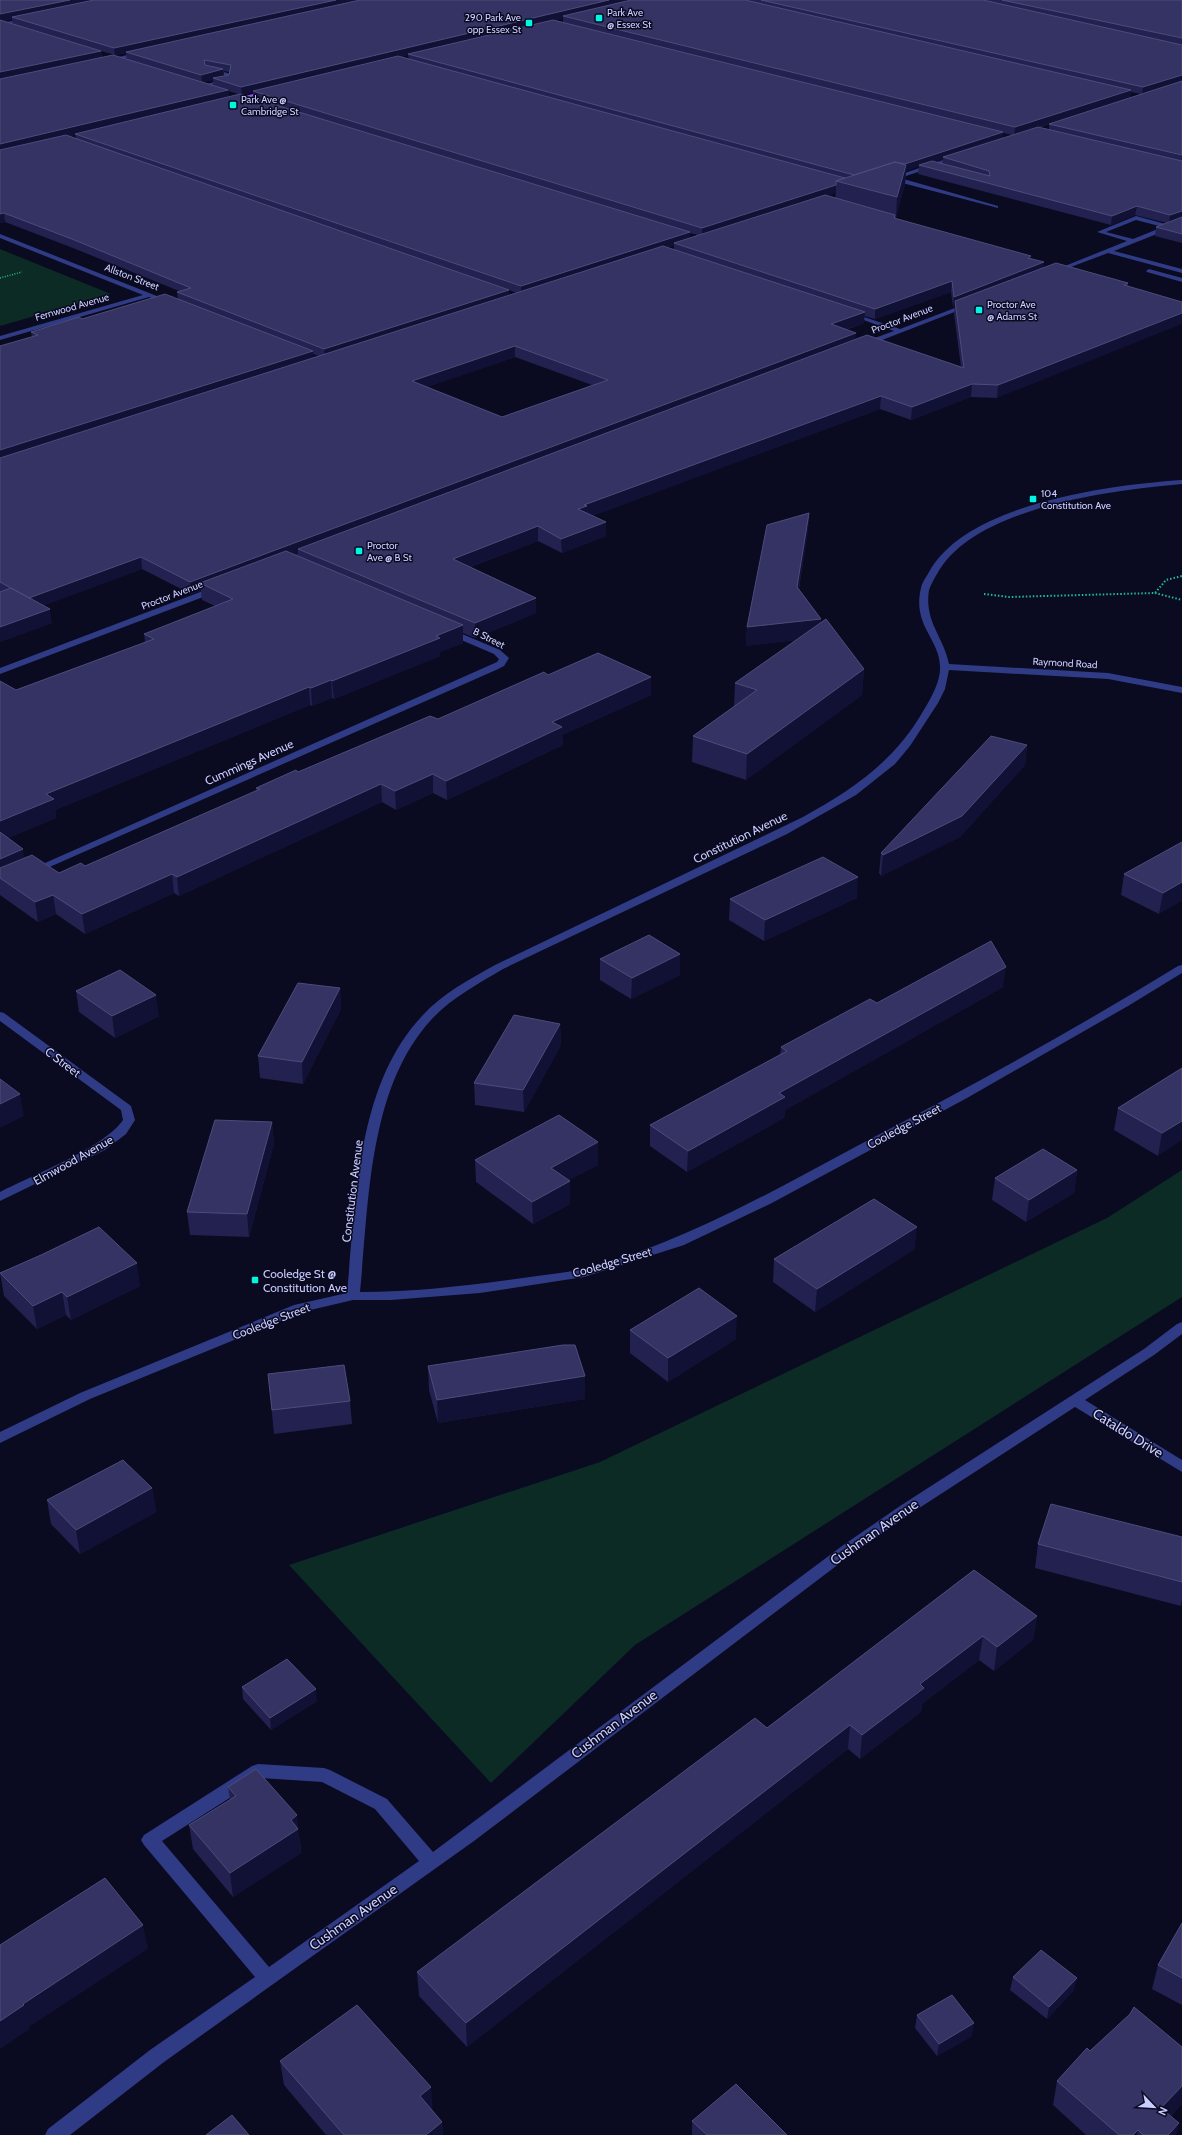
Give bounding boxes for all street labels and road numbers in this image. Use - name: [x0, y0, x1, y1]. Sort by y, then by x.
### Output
- street label: Allston Street: [103, 261, 162, 294]
- street label: Fernwood Avenue: [34, 290, 110, 324]
- street label: Proctor Avenue: [869, 301, 935, 337]
- street label: Proctor Avenue: [139, 577, 205, 613]
- street label: B Street: [471, 625, 508, 652]
- street label: Raymond Road: [1032, 655, 1098, 671]
- street label: Cummings Avenue: [202, 736, 296, 788]
- street label: Constitution Avenue: [690, 808, 790, 866]
- street label: C Street: [42, 1044, 84, 1080]
- street label: Cooledge Street: [864, 1100, 944, 1152]
- street label: Elmwood Avenue: [30, 1132, 116, 1188]
- street label: Constitution Avenue: [338, 1139, 366, 1243]
- street label: Cooledge Street: [571, 1244, 653, 1280]
- street label: Cooledge Street: [230, 1299, 312, 1343]
- street label: Cataldo Drive: [1089, 1404, 1167, 1462]
- street label: Cushman Avenue: [826, 1495, 922, 1569]
- street label: Cushman Avenue: [567, 1686, 661, 1762]
- street label: Cushman Avenue: [305, 1880, 401, 1954]

